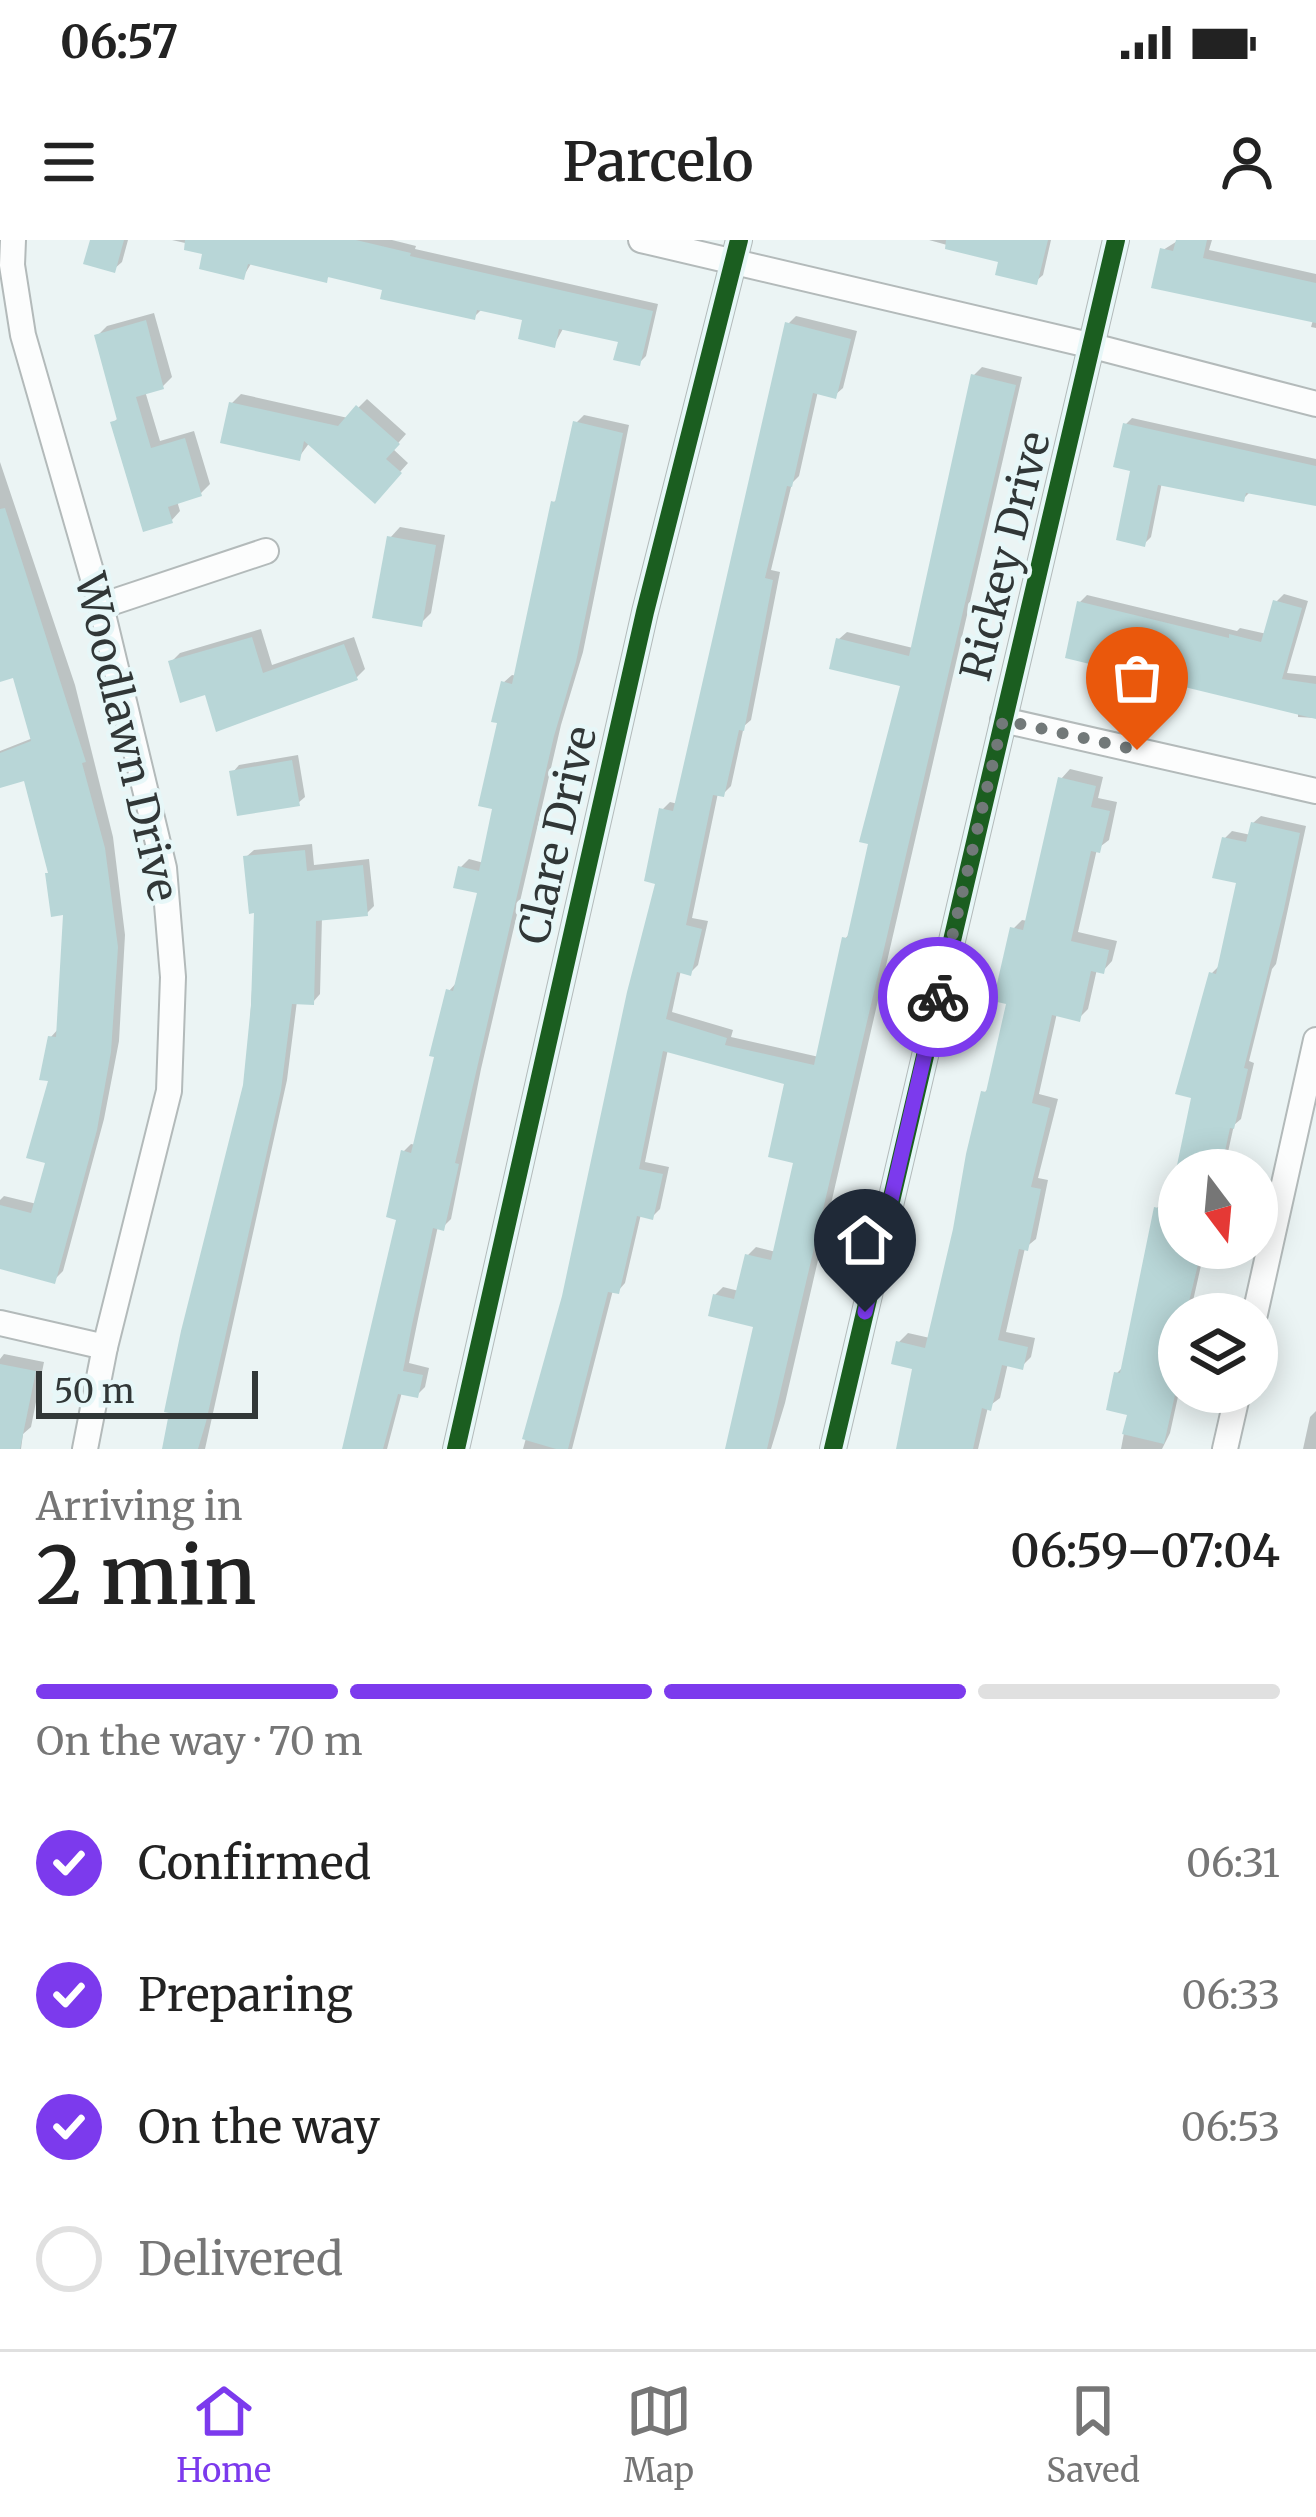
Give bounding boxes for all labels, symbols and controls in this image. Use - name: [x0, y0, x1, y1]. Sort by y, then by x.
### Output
- text: 06:57: [60, 14, 178, 70]
- text: Parcelo: [562, 128, 754, 196]
- icon: menu: [36, 129, 102, 195]
- icon: person: [1214, 129, 1280, 195]
- street label: Rickey Drive: [949, 426, 1061, 686]
- street label: Woodlawn Drive: [64, 567, 190, 906]
- pin: [1086, 627, 1188, 750]
- icon: bag: [1104, 645, 1170, 711]
- street label: Clare Drive: [507, 721, 607, 949]
- courier: [878, 937, 998, 1057]
- icon: bike: [905, 964, 971, 1030]
- north arrow: [1158, 1149, 1278, 1269]
- map controls: [1158, 1149, 1278, 1413]
- pin: [814, 1189, 916, 1312]
- icon: home: [832, 1207, 898, 1273]
- button: layers: [1158, 1293, 1278, 1413]
- scale bar: [36, 1365, 258, 1418]
- text: 50 m: [54, 1371, 135, 1412]
- text: Arriving in: [36, 1482, 243, 1531]
- text: 06:59–07:04: [1010, 1523, 1280, 1579]
- text: 2 min: [36, 1527, 256, 1625]
- text: On the way · 70 m: [36, 1717, 363, 1766]
- icon: check: [36, 1830, 102, 1896]
- text: Confirmed: [138, 1835, 371, 1891]
- text: 06:31: [1186, 1839, 1280, 1888]
- icon: check: [36, 1962, 102, 2028]
- text: Preparing: [138, 1967, 353, 2023]
- text: 06:33: [1181, 1971, 1280, 2020]
- icon: check: [36, 2094, 102, 2160]
- text: On the way: [138, 2099, 380, 2155]
- text: 06:53: [1181, 2103, 1280, 2152]
- text: Delivered: [138, 2231, 343, 2287]
- tab: Home: [176, 2378, 271, 2491]
- tab: Map: [624, 2378, 694, 2491]
- tab: Saved: [1046, 2378, 1140, 2491]

